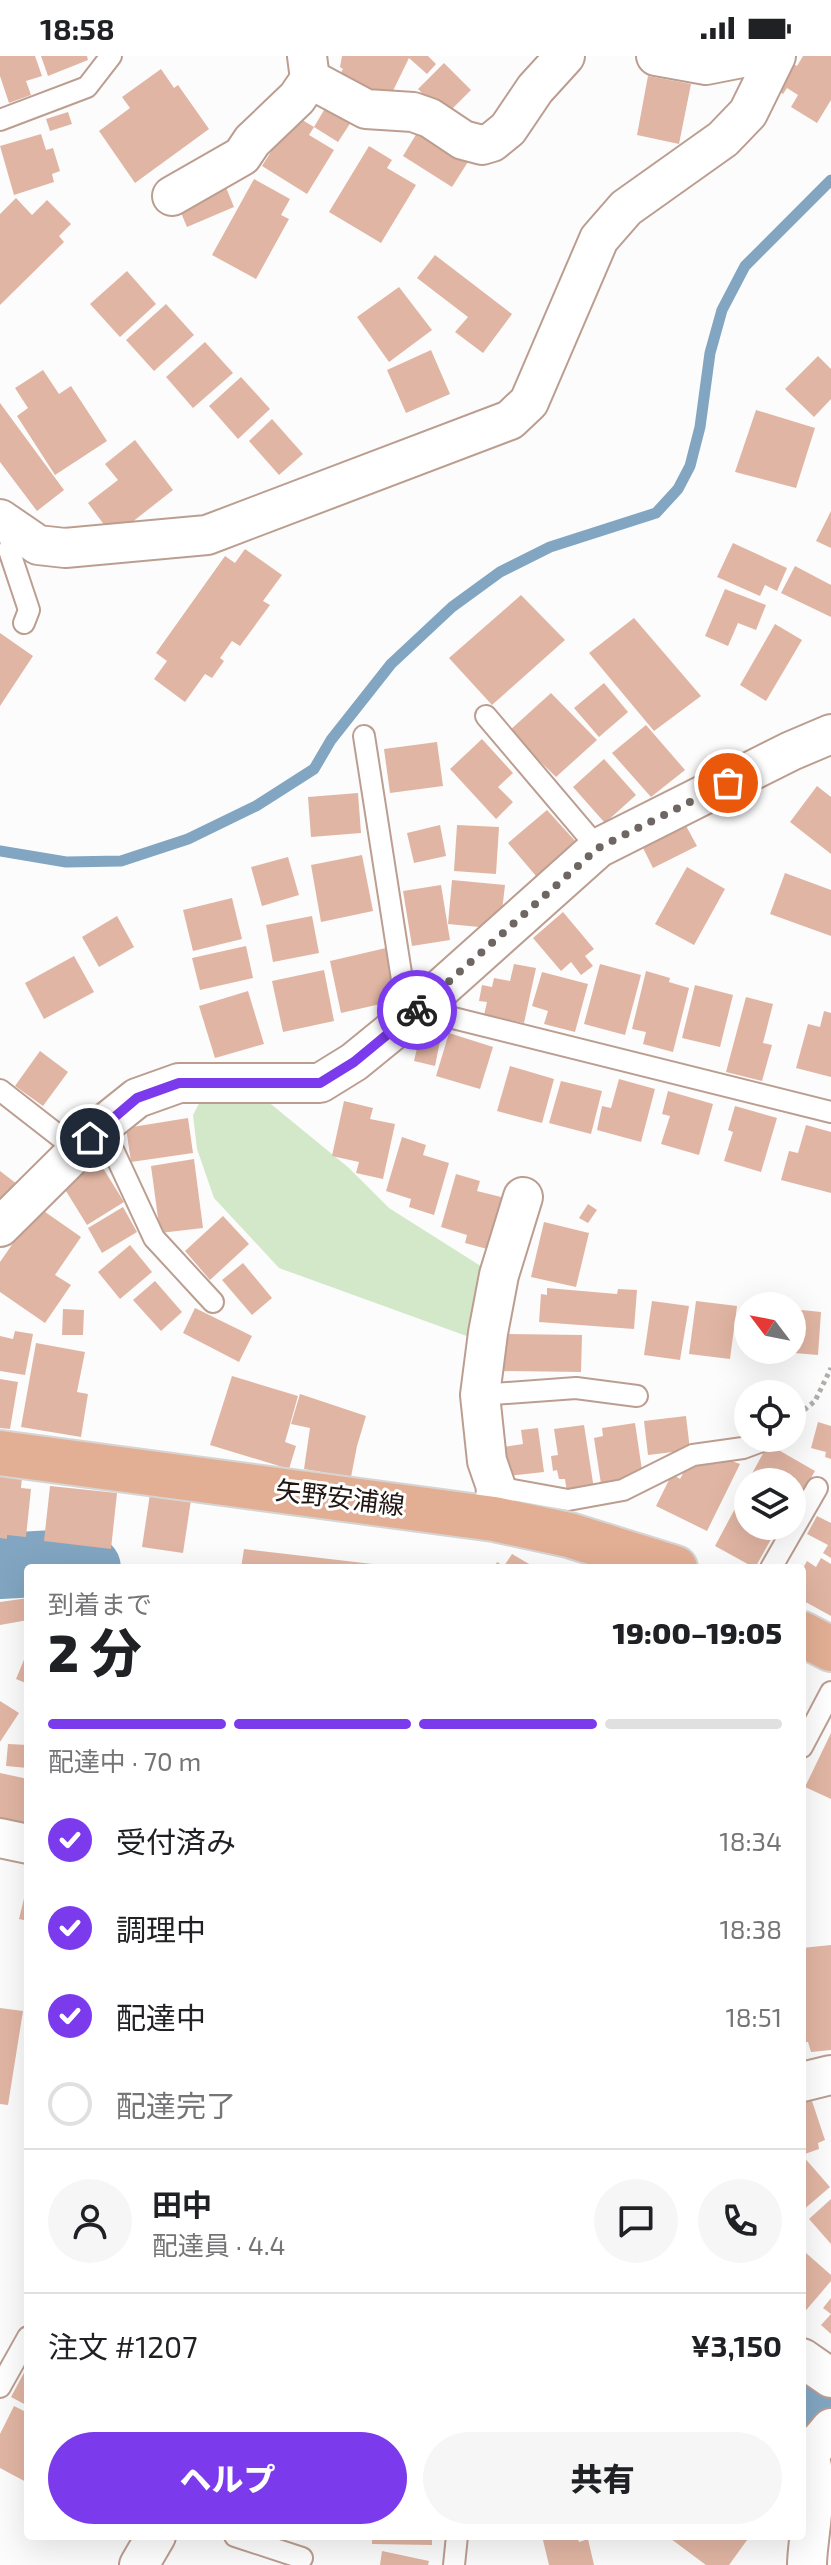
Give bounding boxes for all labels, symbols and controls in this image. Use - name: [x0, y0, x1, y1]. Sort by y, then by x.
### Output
- text: 18:58: [40, 10, 115, 46]
- pin: [694, 749, 762, 817]
- icon: bag: [706, 761, 750, 805]
- courier: [377, 970, 457, 1050]
- icon: bike: [395, 988, 439, 1032]
- pin: [56, 1104, 124, 1172]
- icon: home: [68, 1116, 112, 1160]
- north arrow: [734, 1292, 806, 1364]
- map controls: [734, 1292, 806, 1540]
- button: locate: [734, 1380, 806, 1452]
- button: layers: [734, 1468, 806, 1540]
- street label: 矢野安浦線: [274, 1473, 407, 1520]
- text: 到着まで: [48, 1588, 152, 1619]
- text: 19:00–19:05: [613, 1614, 782, 1650]
- text: 2 分: [48, 1620, 142, 1682]
- text: 配達中 · 70 m: [48, 1745, 201, 1776]
- icon: check: [48, 1818, 92, 1862]
- text: 受付済み: [116, 1823, 236, 1859]
- text: 18:34: [719, 1825, 782, 1856]
- icon: check: [48, 1906, 92, 1950]
- text: 調理中: [116, 1911, 206, 1947]
- text: 18:38: [719, 1913, 782, 1944]
- icon: check: [48, 1994, 92, 2038]
- text: 配達中: [116, 1999, 206, 2035]
- text: 18:51: [725, 2001, 782, 2032]
- text: 配達完了: [116, 2087, 236, 2123]
- button: person: [48, 2179, 132, 2263]
- button: chat: [594, 2179, 678, 2263]
- button: phone: [698, 2179, 782, 2263]
- text: 田中: [152, 2186, 212, 2222]
- text: 配達員 · 4.4: [152, 2229, 285, 2260]
- text: ¥3,150: [691, 2327, 782, 2363]
- text: 注文 #1207: [48, 2328, 198, 2364]
- button: ヘルプ: [48, 2432, 407, 2524]
- button: 共有: [423, 2432, 782, 2524]

